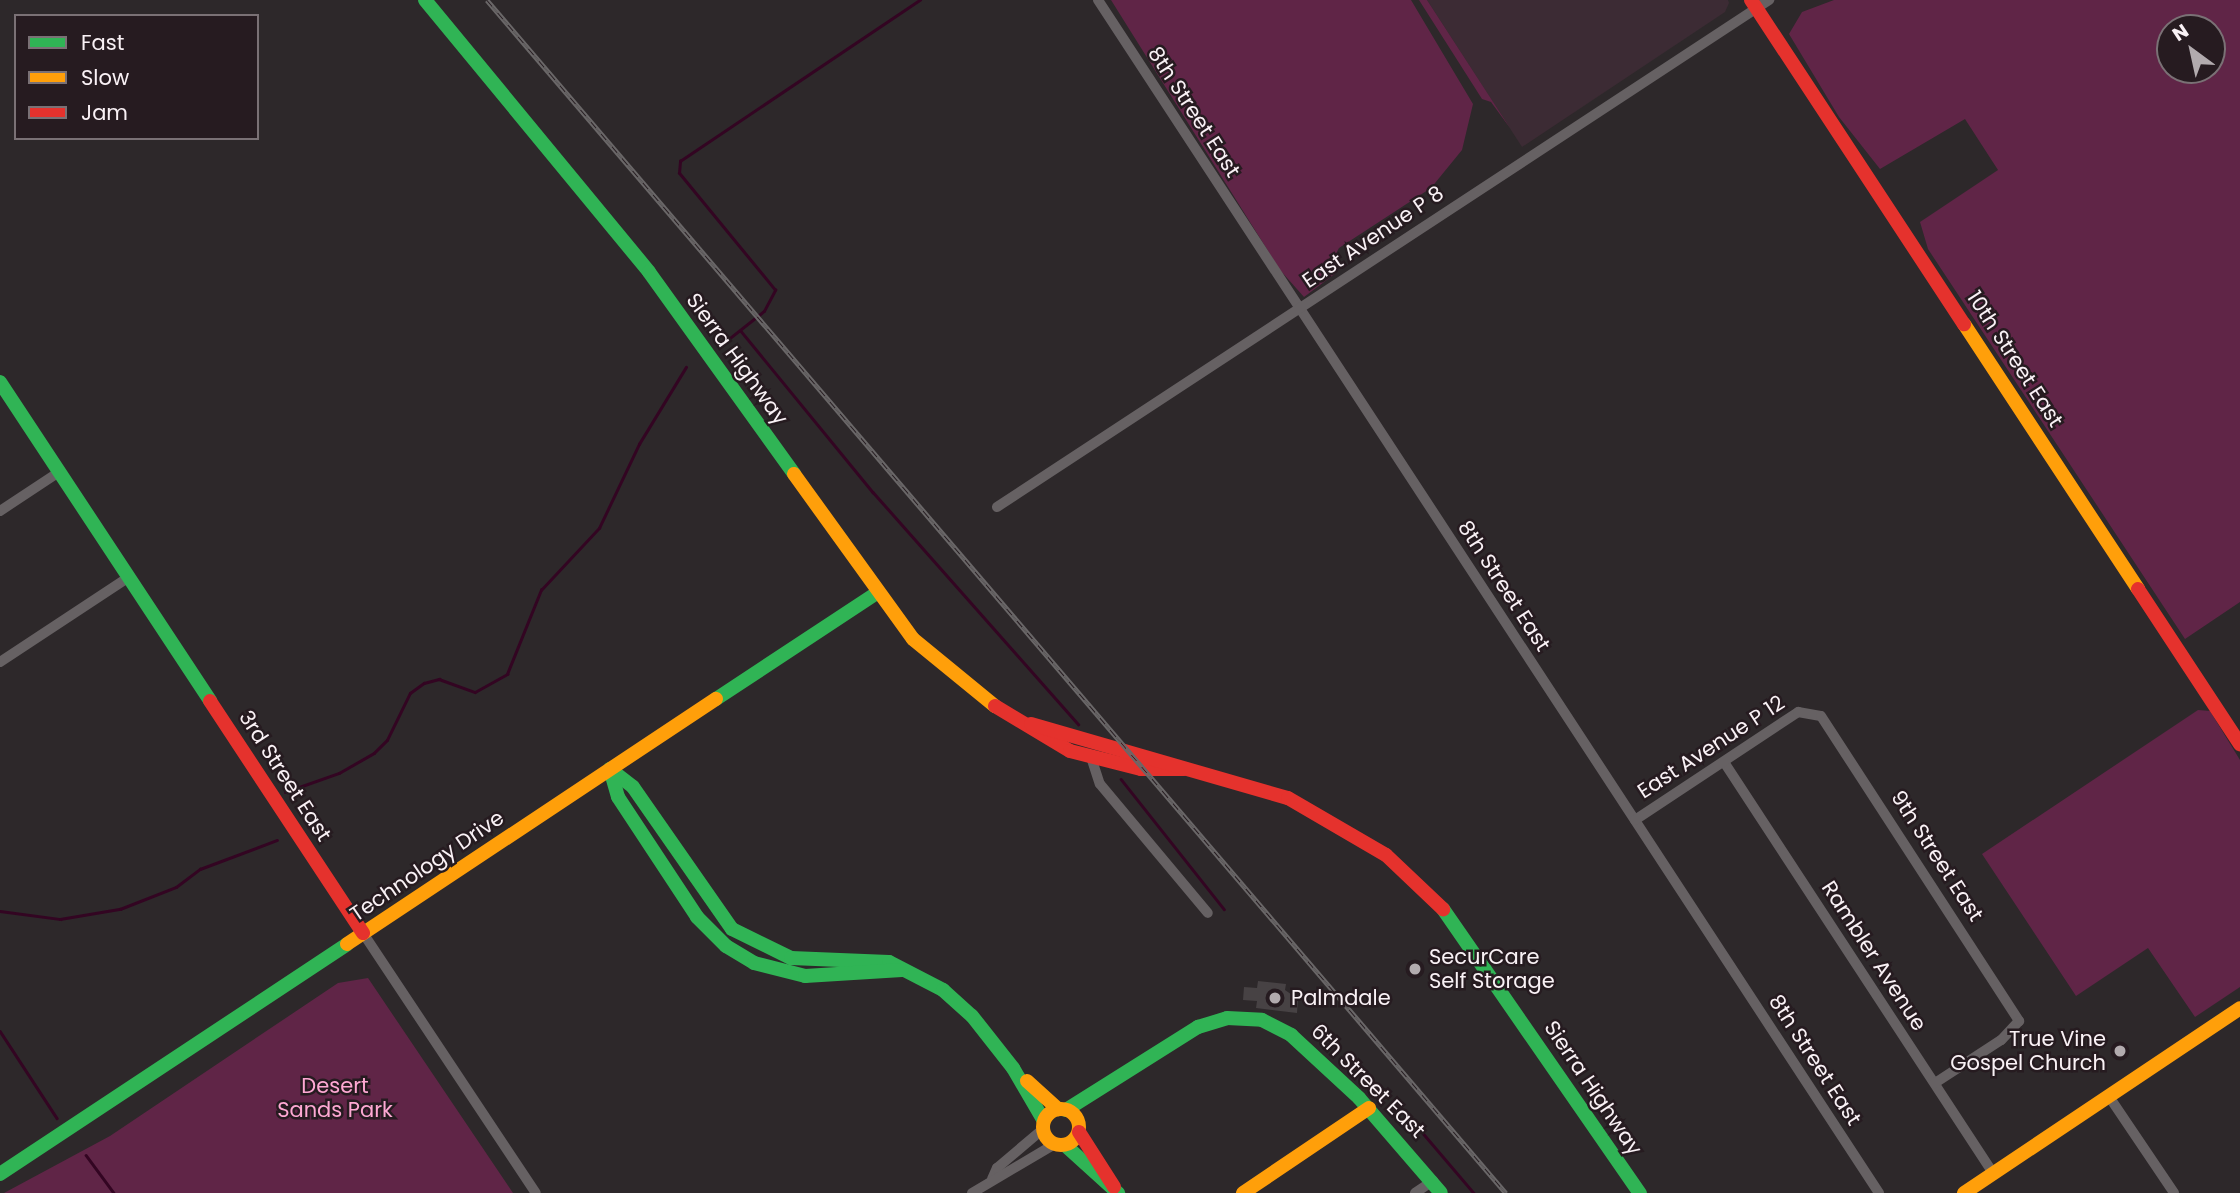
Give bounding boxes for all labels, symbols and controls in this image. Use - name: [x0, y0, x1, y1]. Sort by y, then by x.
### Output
- legend: [14, 14, 259, 140]
- north arrow: [2156, 14, 2226, 84]
- text: N: [2167, 17, 2194, 48]
- text: Fast: [81, 28, 124, 57]
- street label: 8th Street East: [1142, 42, 1246, 182]
- text: Slow: [81, 63, 129, 92]
- text: Jam: [81, 98, 128, 127]
- street label: East Avenue P 8: [1298, 181, 1448, 293]
- street label: 10th Street East: [1962, 286, 2068, 432]
- street label: Sierra Highway: [681, 288, 793, 430]
- street label: 8th Street East: [1452, 516, 1556, 656]
- street label: East Avenue P 12: [1633, 690, 1789, 804]
- street label: 3rd Street East: [233, 706, 337, 846]
- street label: 9th Street East: [1885, 786, 1989, 926]
- street label: Technology Drive: [345, 805, 509, 927]
- street label: Rambler Avenue: [1816, 876, 1932, 1036]
- place label: SecurCare Self Storage: [1429, 944, 1555, 994]
- marker: SecurCare Self Storage: [1407, 961, 1423, 977]
- place label: Palmdale: [1291, 985, 1391, 1011]
- marker: Palmdale: [1265, 988, 1285, 1008]
- street label: 8th Street East: [1763, 990, 1867, 1130]
- street label: Sierra Highway: [1539, 1016, 1647, 1160]
- street label: 6th Street East: [1306, 1019, 1430, 1143]
- place label: True Vine Gospel Church: [1950, 1026, 2106, 1076]
- marker: True Vine Gospel Church: [2112, 1043, 2128, 1059]
- park label: Desert Sands Park: [277, 1073, 393, 1123]

